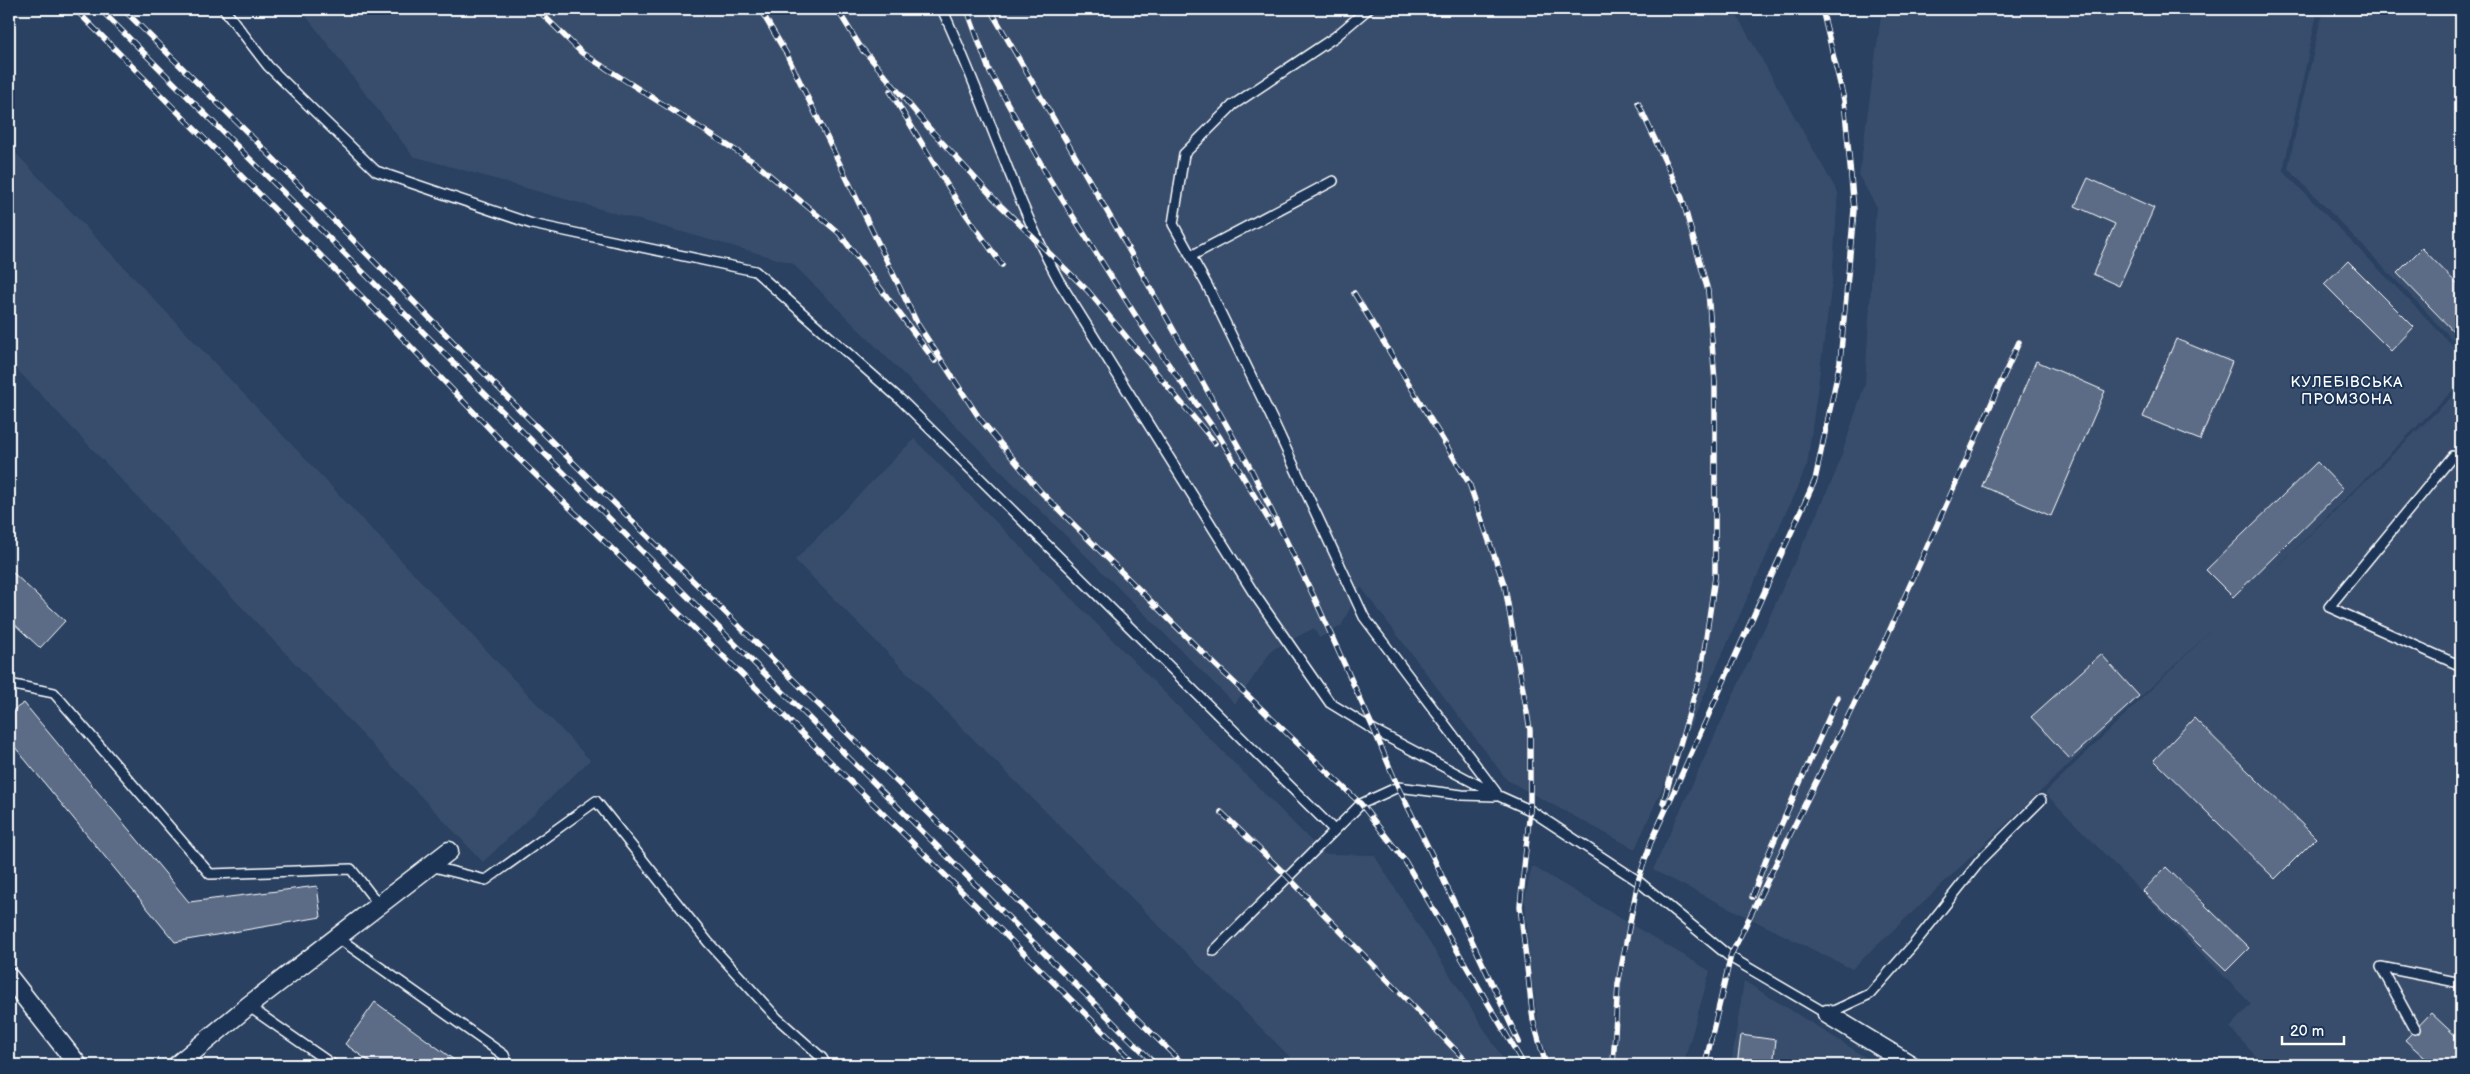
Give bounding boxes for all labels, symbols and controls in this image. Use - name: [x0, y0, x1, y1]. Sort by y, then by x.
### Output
- district label: КУЛЕБІВСЬКА ПРОМЗОНА: [2291, 373, 2403, 409]
- scale bar: [2282, 1014, 2345, 1046]
- text: 20 m: [2290, 1022, 2324, 1041]

